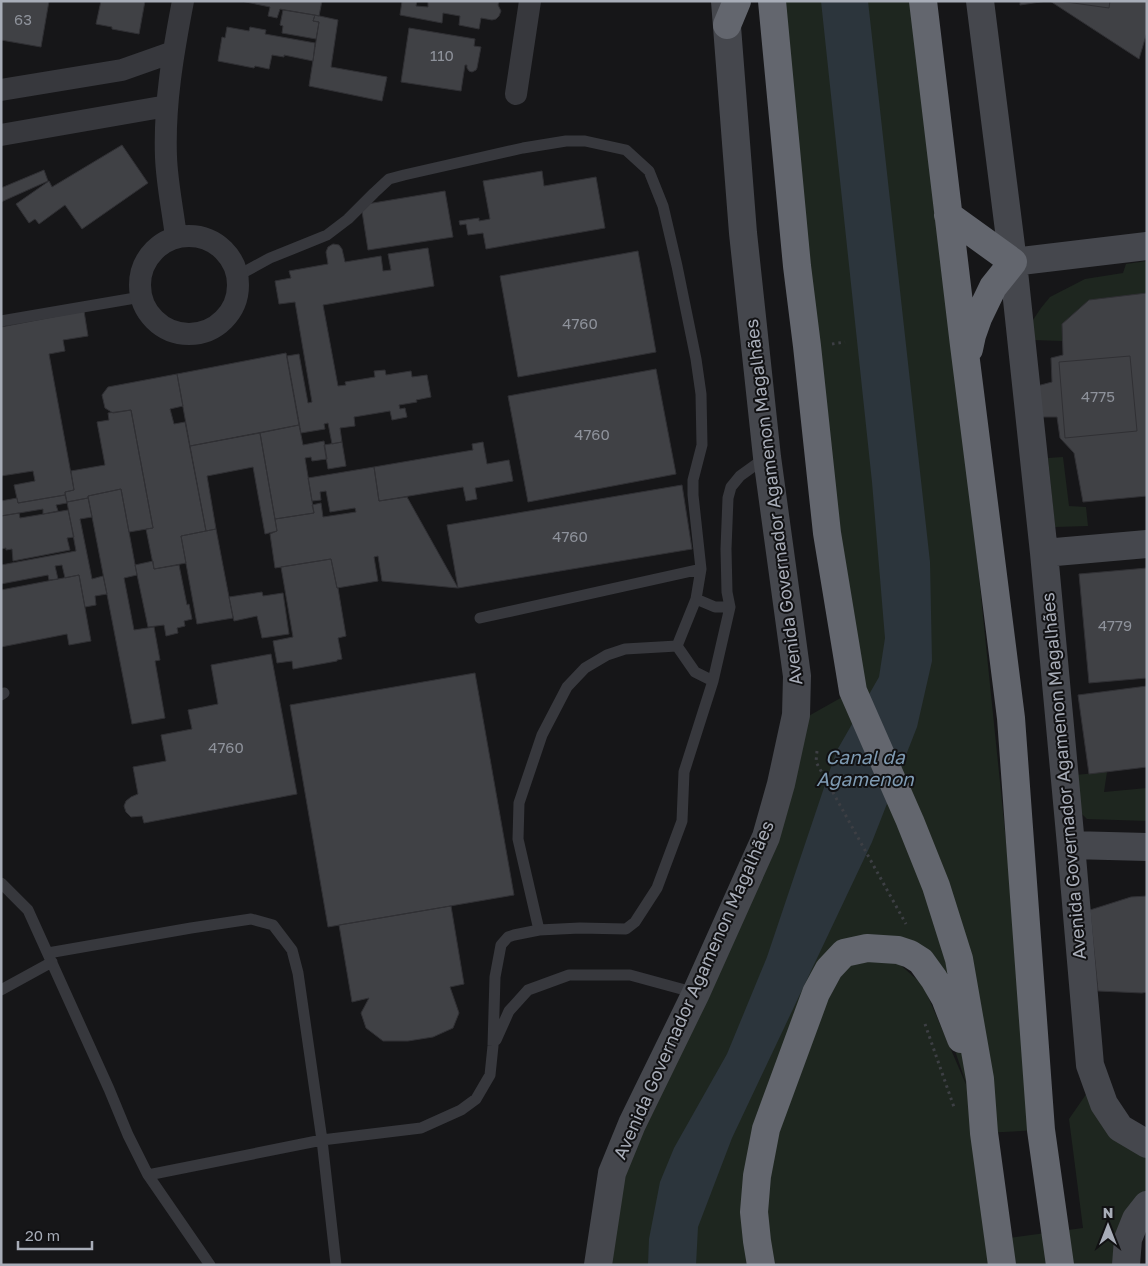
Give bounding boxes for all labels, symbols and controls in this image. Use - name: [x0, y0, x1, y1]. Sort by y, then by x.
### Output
- house number: 63: [14, 10, 32, 28]
- house number: 110: [430, 46, 454, 64]
- house number: 4760: [562, 314, 598, 332]
- street label: Avenida Governador Agamenon Magalhães: [740, 318, 806, 686]
- house number: 4775: [1081, 387, 1115, 405]
- house number: 4760: [574, 425, 610, 443]
- house number: 4760: [552, 527, 588, 545]
- street label: Avenida Governador Agamenon Magalhães: [1036, 592, 1090, 961]
- house number: 4779: [1098, 616, 1132, 634]
- house number: 4760: [208, 738, 244, 756]
- water label: Canal da Agamenon: [816, 745, 915, 790]
- street label: Avenida Governador Agamenon Magalhães: [608, 817, 778, 1162]
- north arrow: [1083, 1201, 1133, 1251]
- text: N: [1103, 1204, 1113, 1221]
- scale bar: [18, 1218, 91, 1250]
- text: 20 m: [25, 1226, 60, 1244]

